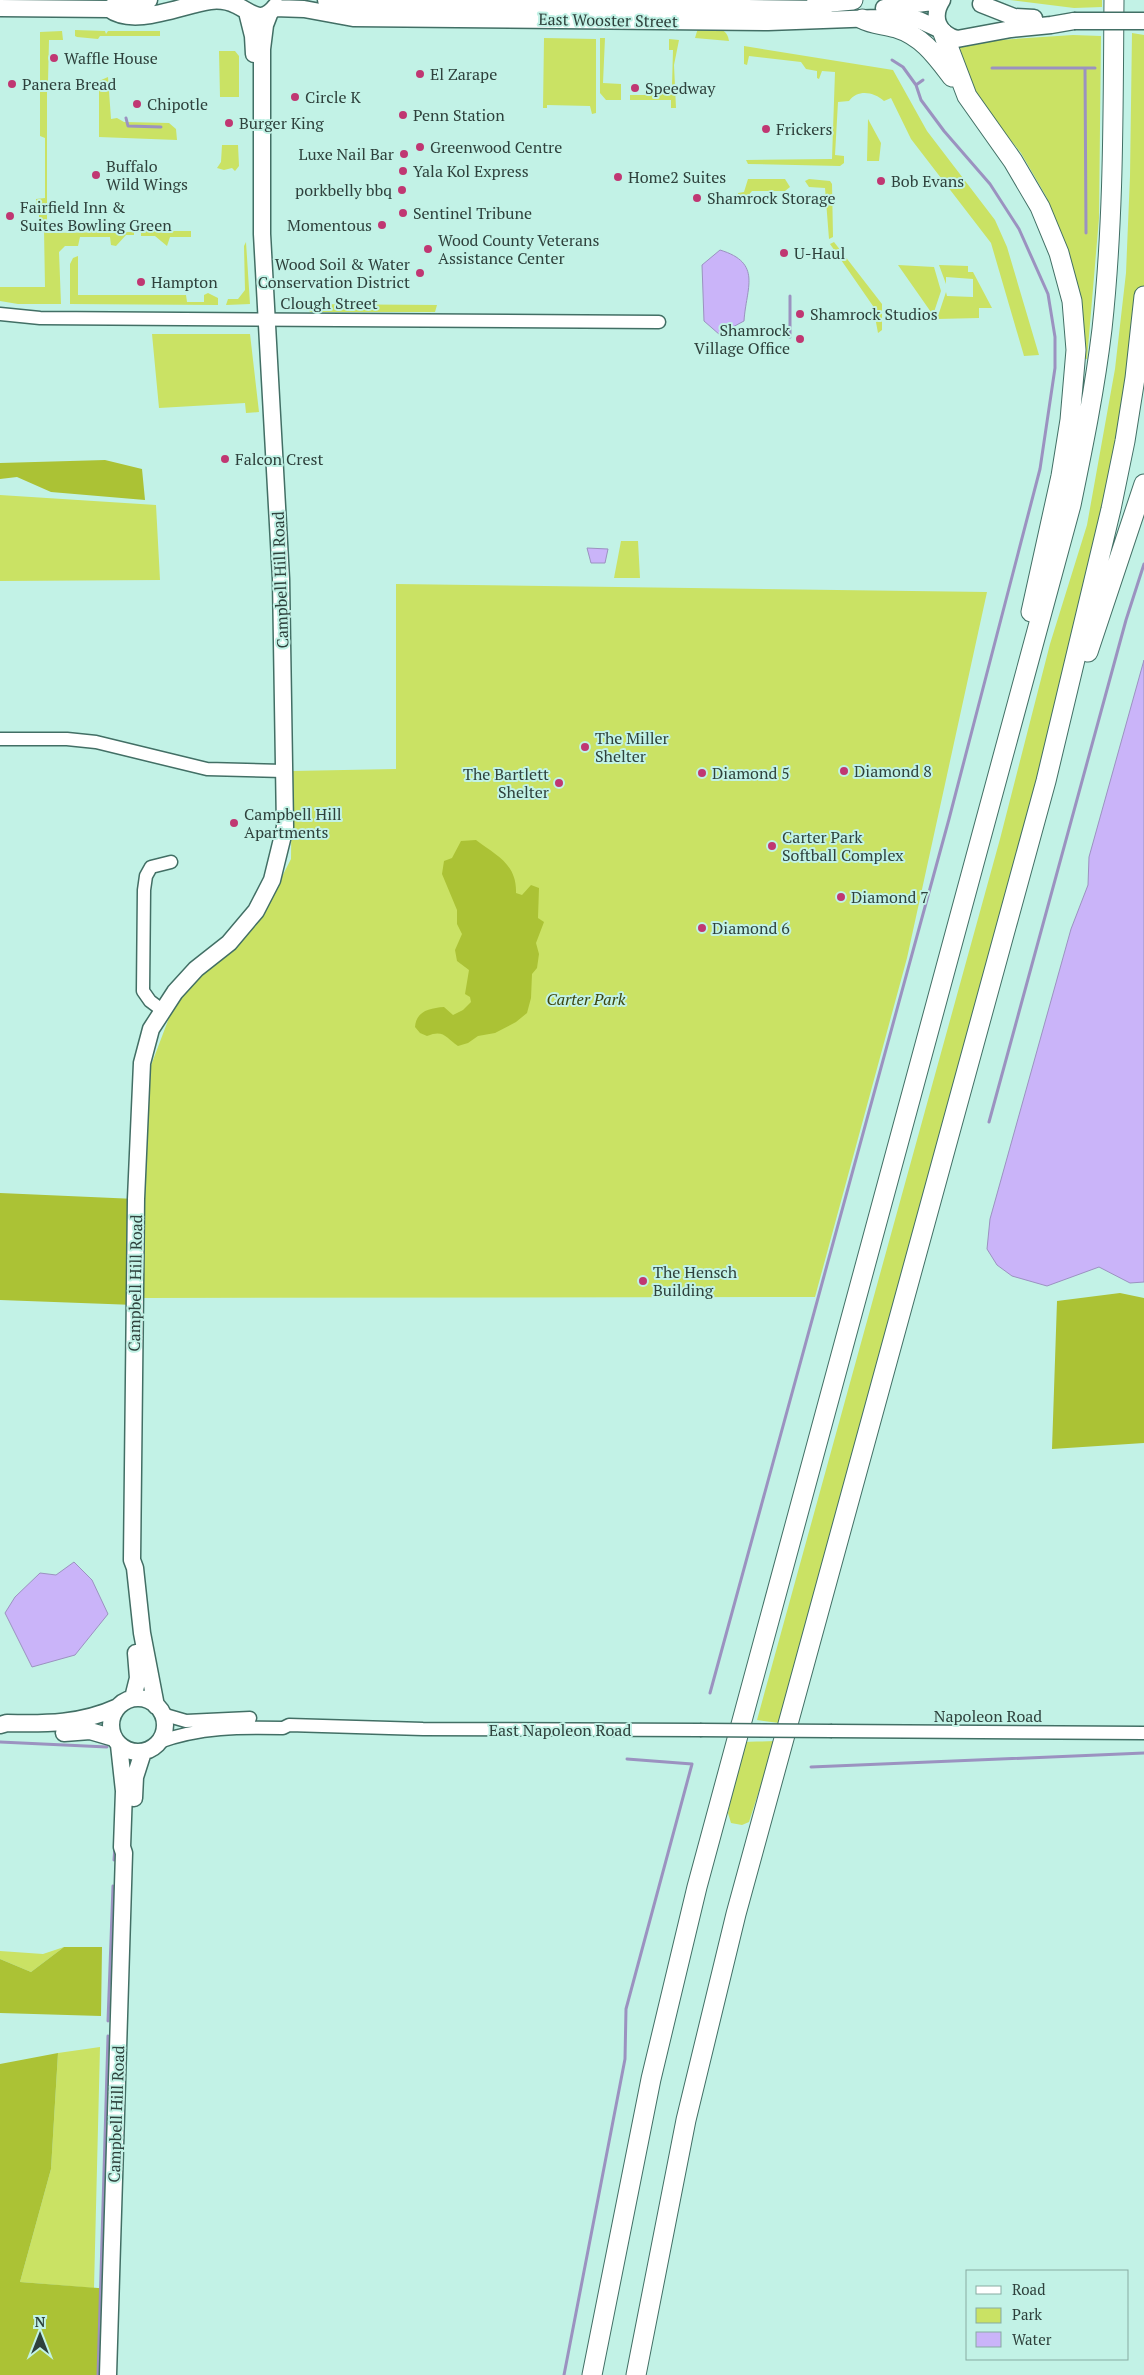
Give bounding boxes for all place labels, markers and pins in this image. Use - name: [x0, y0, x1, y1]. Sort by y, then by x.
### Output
- place label: Waffle House: [64, 47, 158, 69]
- marker: Waffle House: [48, 52, 60, 64]
- place label: El Zarape: [430, 63, 497, 85]
- marker: El Zarape: [414, 68, 426, 80]
- place label: Panera Bread: [22, 73, 116, 95]
- place label: Speedway: [645, 77, 716, 99]
- marker: Panera Bread: [6, 78, 18, 90]
- marker: Speedway: [629, 82, 641, 94]
- place label: Circle K: [305, 86, 361, 108]
- marker: Circle K: [289, 91, 301, 103]
- place label: Chipotle: [147, 93, 208, 115]
- marker: Chipotle: [131, 98, 143, 110]
- place label: Penn Station: [413, 104, 505, 126]
- marker: Penn Station: [397, 109, 409, 121]
- place label: Burger King: [239, 112, 324, 134]
- marker: Burger King: [223, 117, 235, 129]
- place label: Frickers: [776, 118, 832, 140]
- marker: Frickers: [760, 123, 772, 135]
- place label: Greenwood Centre: [430, 136, 562, 158]
- marker: Greenwood Centre: [414, 141, 426, 153]
- place label: Luxe Nail Bar: [299, 143, 395, 165]
- marker: Luxe Nail Bar: [398, 148, 410, 160]
- place label: Buffalo Wild Wings: [106, 155, 188, 195]
- place label: Yala Kol Express: [413, 160, 529, 182]
- marker: Yala Kol Express: [397, 165, 409, 177]
- place label: Home2 Suites: [628, 166, 726, 188]
- marker: Buffalo Wild Wings: [90, 169, 102, 181]
- place label: Bob Evans: [891, 170, 964, 192]
- marker: Home2 Suites: [612, 171, 624, 183]
- marker: Bob Evans: [875, 175, 887, 187]
- place label: porkbelly bbq: [295, 179, 392, 201]
- marker: porkbelly bbq: [396, 184, 408, 196]
- place label: Shamrock Storage: [707, 187, 836, 209]
- marker: Shamrock Storage: [691, 192, 703, 204]
- place label: Fairfield Inn & Suites Bowling Green: [20, 196, 172, 236]
- place label: Sentinel Tribune: [413, 202, 532, 224]
- marker: Sentinel Tribune: [397, 207, 409, 219]
- marker: Fairfield Inn & Suites Bowling Green: [4, 210, 16, 222]
- place label: Momentous: [287, 214, 372, 236]
- marker: Momentous: [376, 219, 388, 231]
- place label: Wood County Veterans Assistance Center: [438, 229, 599, 269]
- place label: U-Haul: [794, 242, 845, 264]
- marker: Wood County Veterans Assistance Center: [422, 243, 434, 255]
- marker: U-Haul: [778, 247, 790, 259]
- place label: Wood Soil & Water Conservation District: [258, 253, 411, 293]
- marker: Wood Soil & Water Conservation District: [414, 267, 426, 279]
- place label: Hampton: [151, 271, 218, 293]
- marker: Hampton: [135, 276, 147, 288]
- place label: Shamrock Studios: [810, 303, 938, 325]
- marker: Shamrock Studios: [794, 308, 806, 320]
- place label: Shamrock Village Office: [694, 319, 791, 359]
- marker: Shamrock Village Office: [794, 333, 806, 345]
- place label: Falcon Crest: [235, 448, 323, 470]
- marker: Falcon Crest: [219, 453, 231, 465]
- place label: The Miller Shelter: [595, 727, 670, 767]
- marker: The Miller Shelter: [579, 741, 591, 753]
- place label: Diamond 8: [854, 760, 932, 782]
- place label: Diamond 5: [712, 762, 790, 784]
- place label: The Bartlett Shelter: [463, 763, 550, 803]
- marker: Diamond 8: [838, 765, 850, 777]
- marker: Diamond 5: [696, 767, 708, 779]
- marker: The Bartlett Shelter: [553, 777, 565, 789]
- place label: Campbell Hill Apartments: [244, 803, 342, 843]
- marker: Campbell Hill Apartments: [228, 817, 240, 829]
- place label: Carter Park Softball Complex: [782, 826, 904, 866]
- marker: Carter Park Softball Complex: [766, 840, 778, 852]
- place label: Diamond 7: [851, 886, 929, 908]
- marker: Diamond 7: [835, 891, 847, 903]
- place label: Diamond 6: [712, 917, 790, 939]
- marker: Diamond 6: [696, 922, 708, 934]
- place label: The Hensch Building: [653, 1261, 738, 1301]
- marker: The Hensch Building: [637, 1275, 649, 1287]

